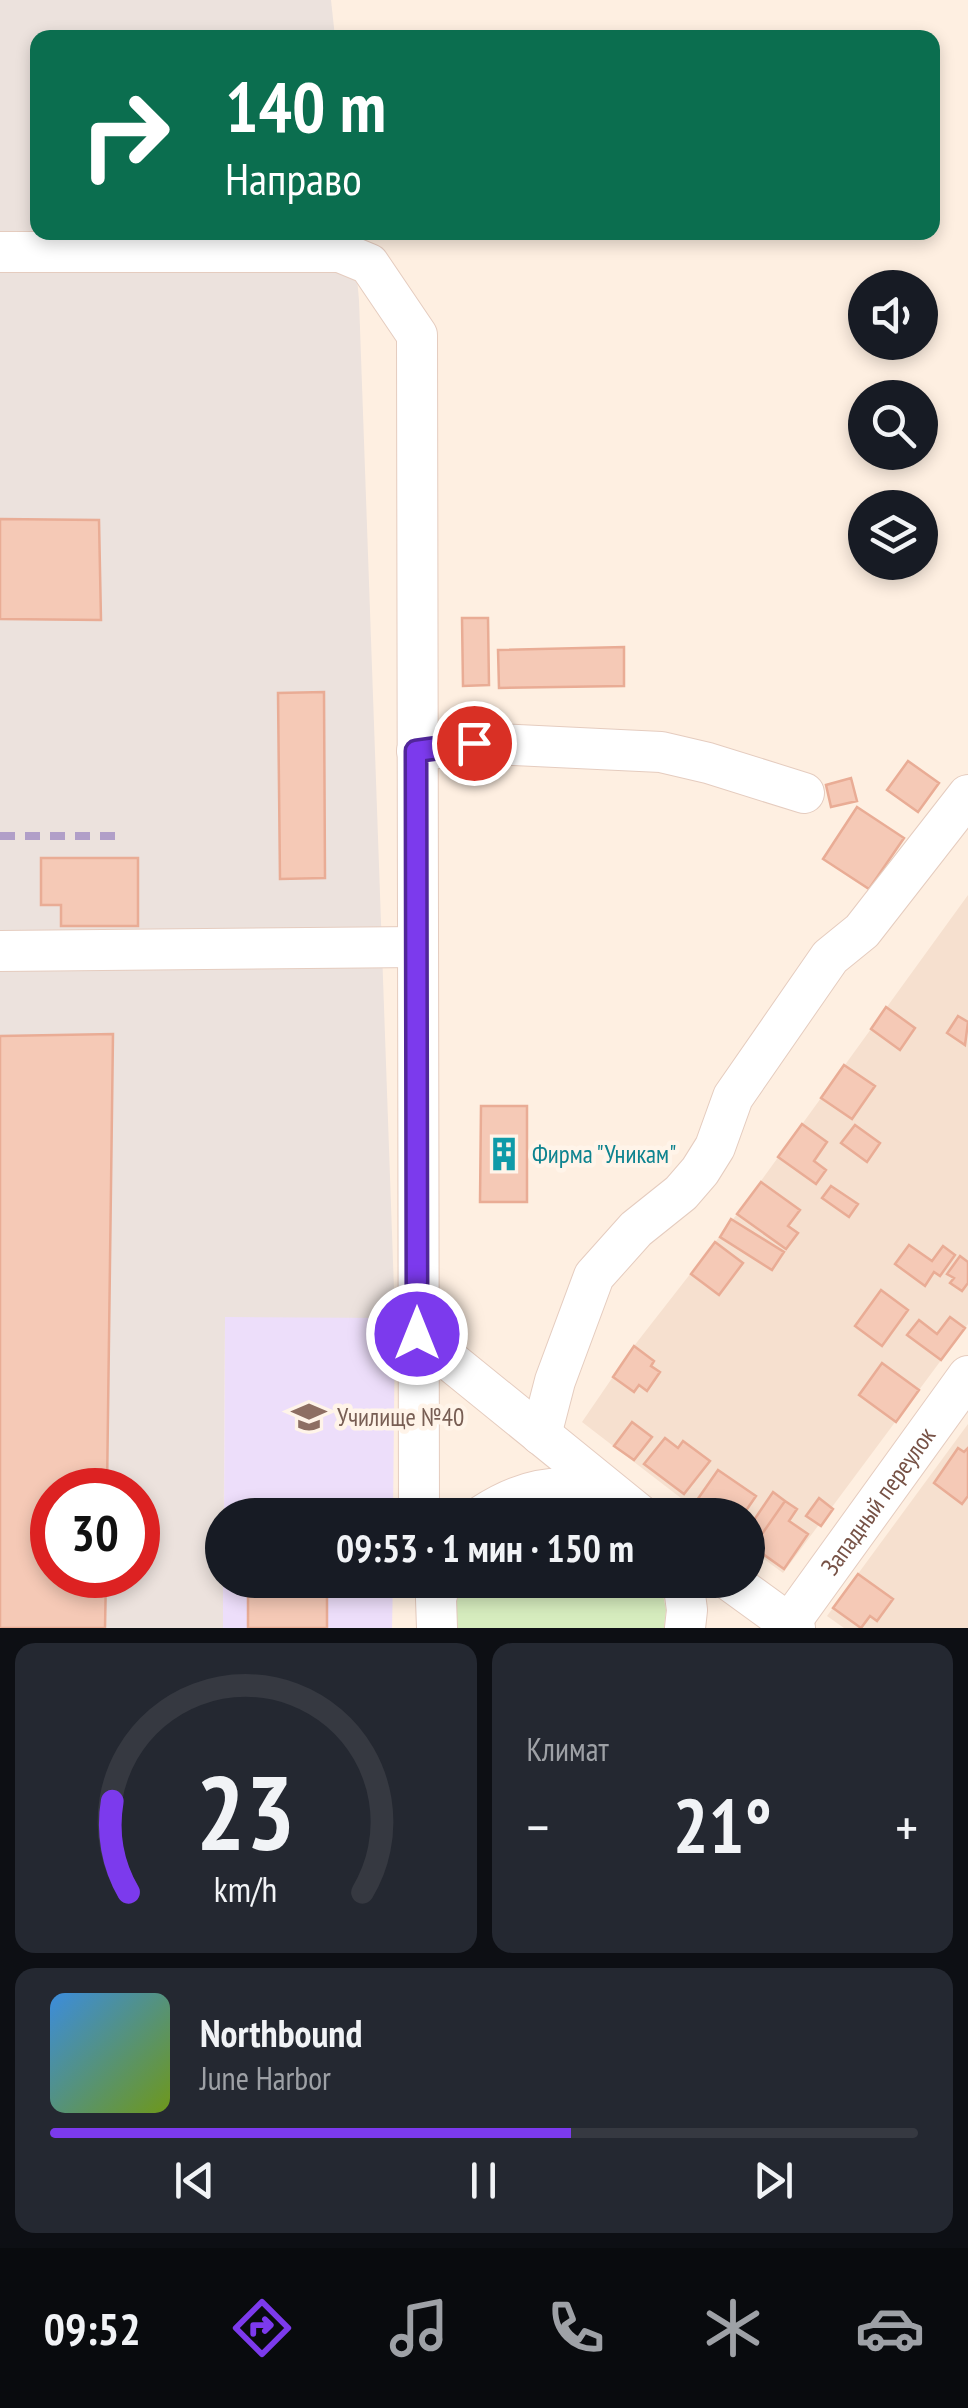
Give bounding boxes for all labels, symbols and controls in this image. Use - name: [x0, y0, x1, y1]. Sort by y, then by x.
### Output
- text: 140 m: [225, 61, 386, 151]
- icon: right: [60, 70, 190, 200]
- text: Направо: [225, 149, 362, 207]
- map controls: [848, 270, 938, 580]
- button: sound: [848, 270, 938, 360]
- button: search: [848, 380, 938, 470]
- button: layers: [848, 490, 938, 580]
- pin: [432, 701, 517, 786]
- icon: arrive: [447, 716, 502, 771]
- building icon: Фирма "Уникам": [485, 1135, 523, 1173]
- place label: Фирма "Уникам": [532, 1138, 676, 1170]
- position arrow: [365, 1282, 469, 1386]
- school or university icon: Училище №40: [290, 1398, 328, 1436]
- place label: Училище №40: [337, 1401, 464, 1433]
- street label: Западный переулок: [814, 1420, 942, 1581]
- speed limit sign: 30: [30, 1468, 160, 1598]
- text: 09:53 · 1 мин · 150 m: [336, 1523, 634, 1572]
- text: Климат: [527, 1728, 609, 1770]
- text: 23: [196, 1744, 295, 1879]
- text: 21°: [673, 1777, 772, 1874]
- text: −: [527, 1791, 549, 1862]
- text: +: [895, 1791, 918, 1862]
- text: km/h: [214, 1866, 277, 1912]
- text: Northbound: [200, 2008, 362, 2057]
- text: June Harbor: [200, 2057, 331, 2099]
- icon: previous: [167, 2153, 222, 2208]
- icon: pause: [456, 2153, 511, 2208]
- icon: next: [746, 2153, 801, 2208]
- icon: directions: [227, 2293, 297, 2363]
- icon: music: [384, 2293, 454, 2363]
- icon: phone: [541, 2293, 611, 2363]
- icon: climate: [698, 2293, 768, 2363]
- icon: car: [855, 2293, 925, 2363]
- text: 09:52: [43, 2299, 141, 2357]

